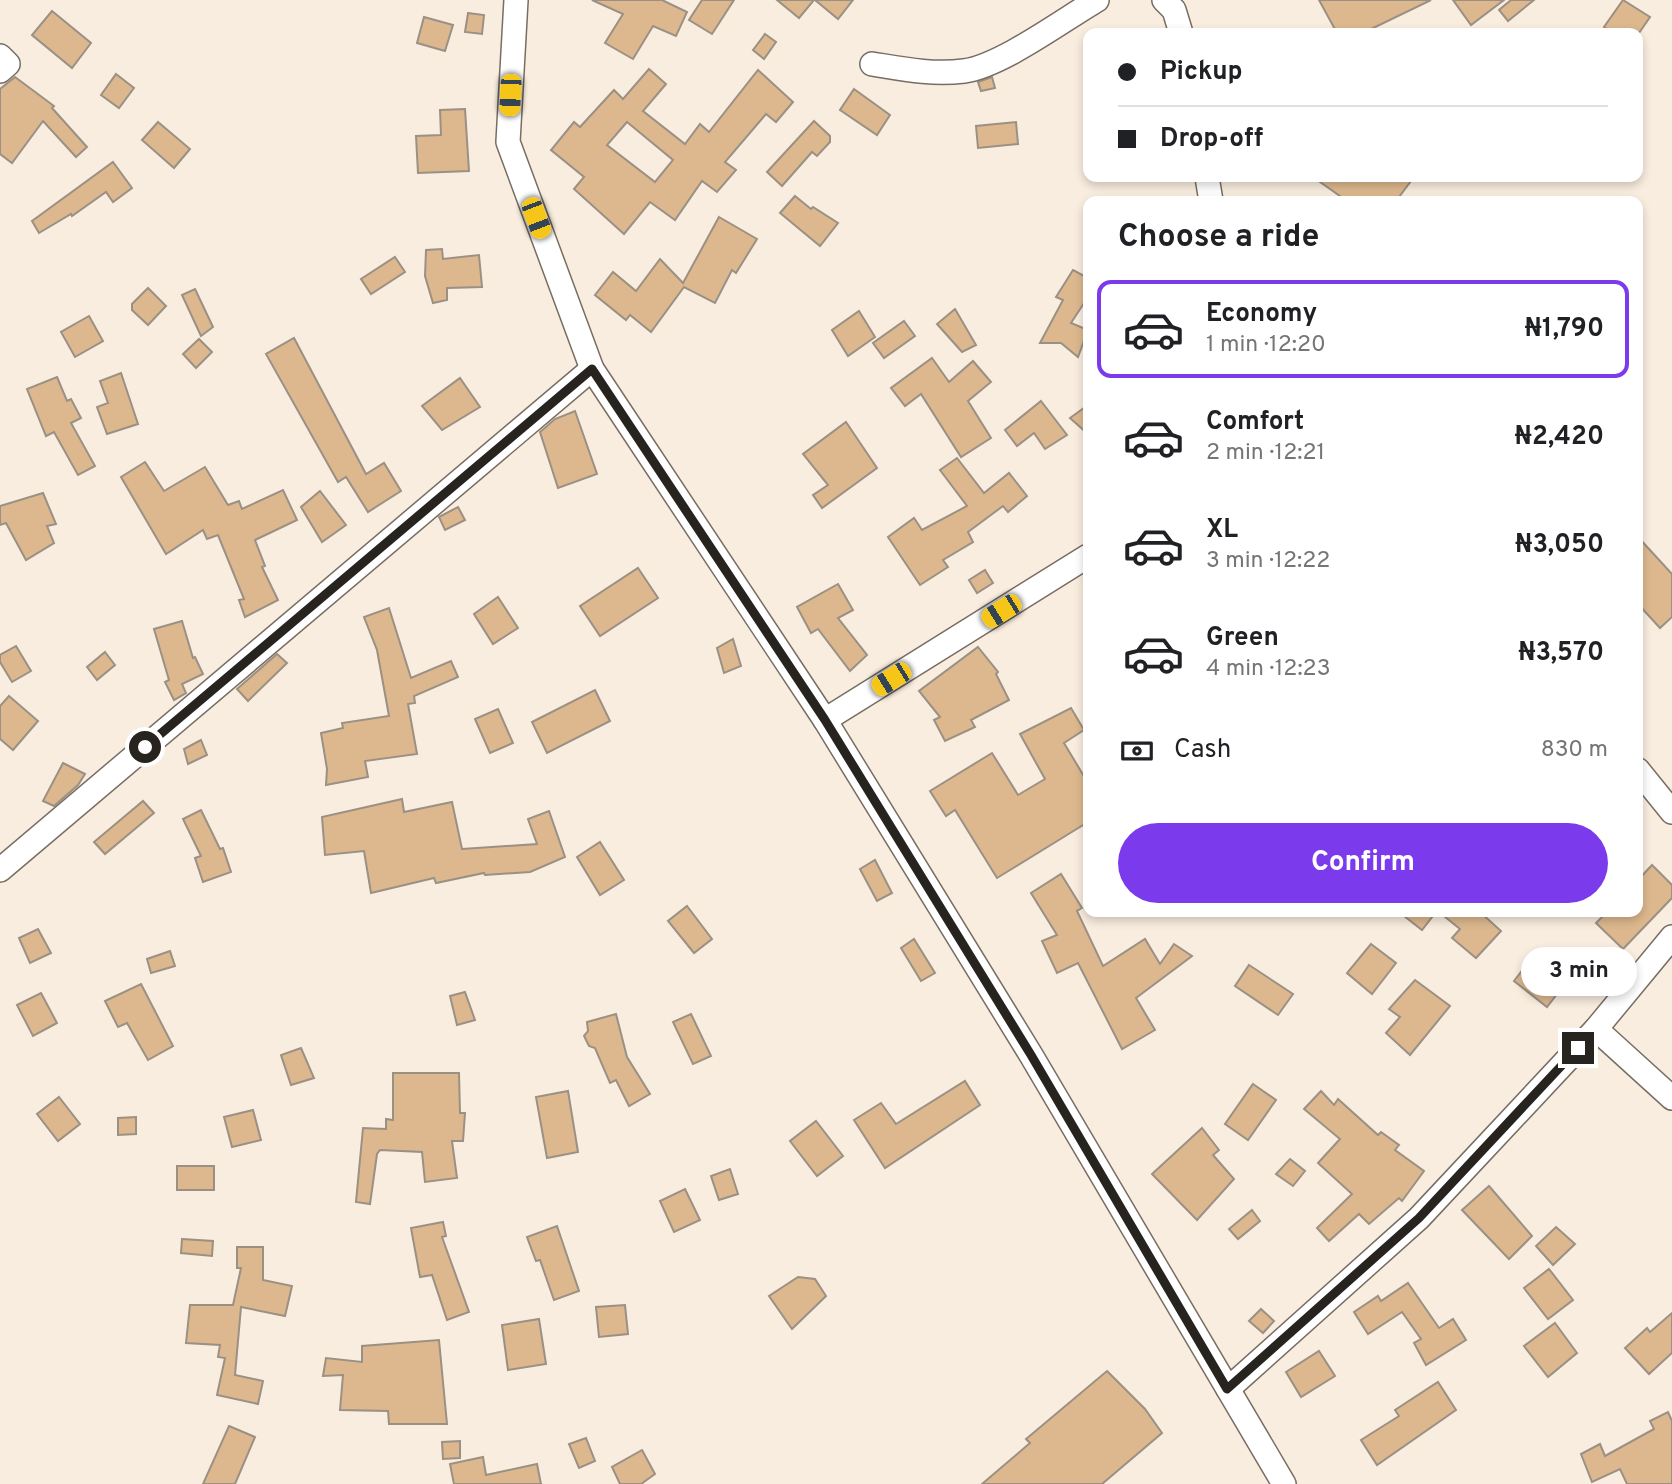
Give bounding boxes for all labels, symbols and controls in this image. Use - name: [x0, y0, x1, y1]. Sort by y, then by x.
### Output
- text: Pickup: [1160, 56, 1243, 89]
- car: [499, 73, 522, 117]
- text: Drop-off: [1160, 123, 1263, 156]
- car: [519, 195, 554, 241]
- text: Choose a ride: [1118, 218, 1319, 258]
- icon: car: [1122, 298, 1185, 361]
- text: Economy: [1206, 298, 1317, 331]
- text: ₦1,790: [1525, 313, 1604, 346]
- text: 1 min · 12:20: [1206, 331, 1326, 360]
- icon: car: [1122, 406, 1185, 469]
- text: Comfort: [1206, 406, 1304, 439]
- text: ₦2,420: [1515, 421, 1604, 454]
- text: 2 min · 12:21: [1206, 439, 1325, 468]
- icon: car: [1122, 514, 1185, 577]
- text: XL: [1206, 514, 1238, 547]
- text: ₦3,050: [1515, 529, 1604, 562]
- text: 3 min · 12:22: [1206, 547, 1330, 576]
- car: [978, 591, 1025, 631]
- icon: car: [1122, 622, 1185, 685]
- text: Green: [1206, 622, 1279, 655]
- text: ₦3,570: [1518, 637, 1604, 670]
- text: 4 min · 12:23: [1206, 655, 1331, 684]
- car: [868, 659, 915, 699]
- route start: [129, 731, 161, 763]
- icon: cash: [1118, 732, 1156, 770]
- text: Cash: [1174, 734, 1231, 767]
- text: 830 m: [1541, 736, 1608, 765]
- button: Confirm: [1118, 823, 1608, 903]
- callout: 3 min: [1520, 946, 1636, 996]
- text: 3 min: [1549, 957, 1609, 986]
- route end: [1562, 1032, 1594, 1064]

